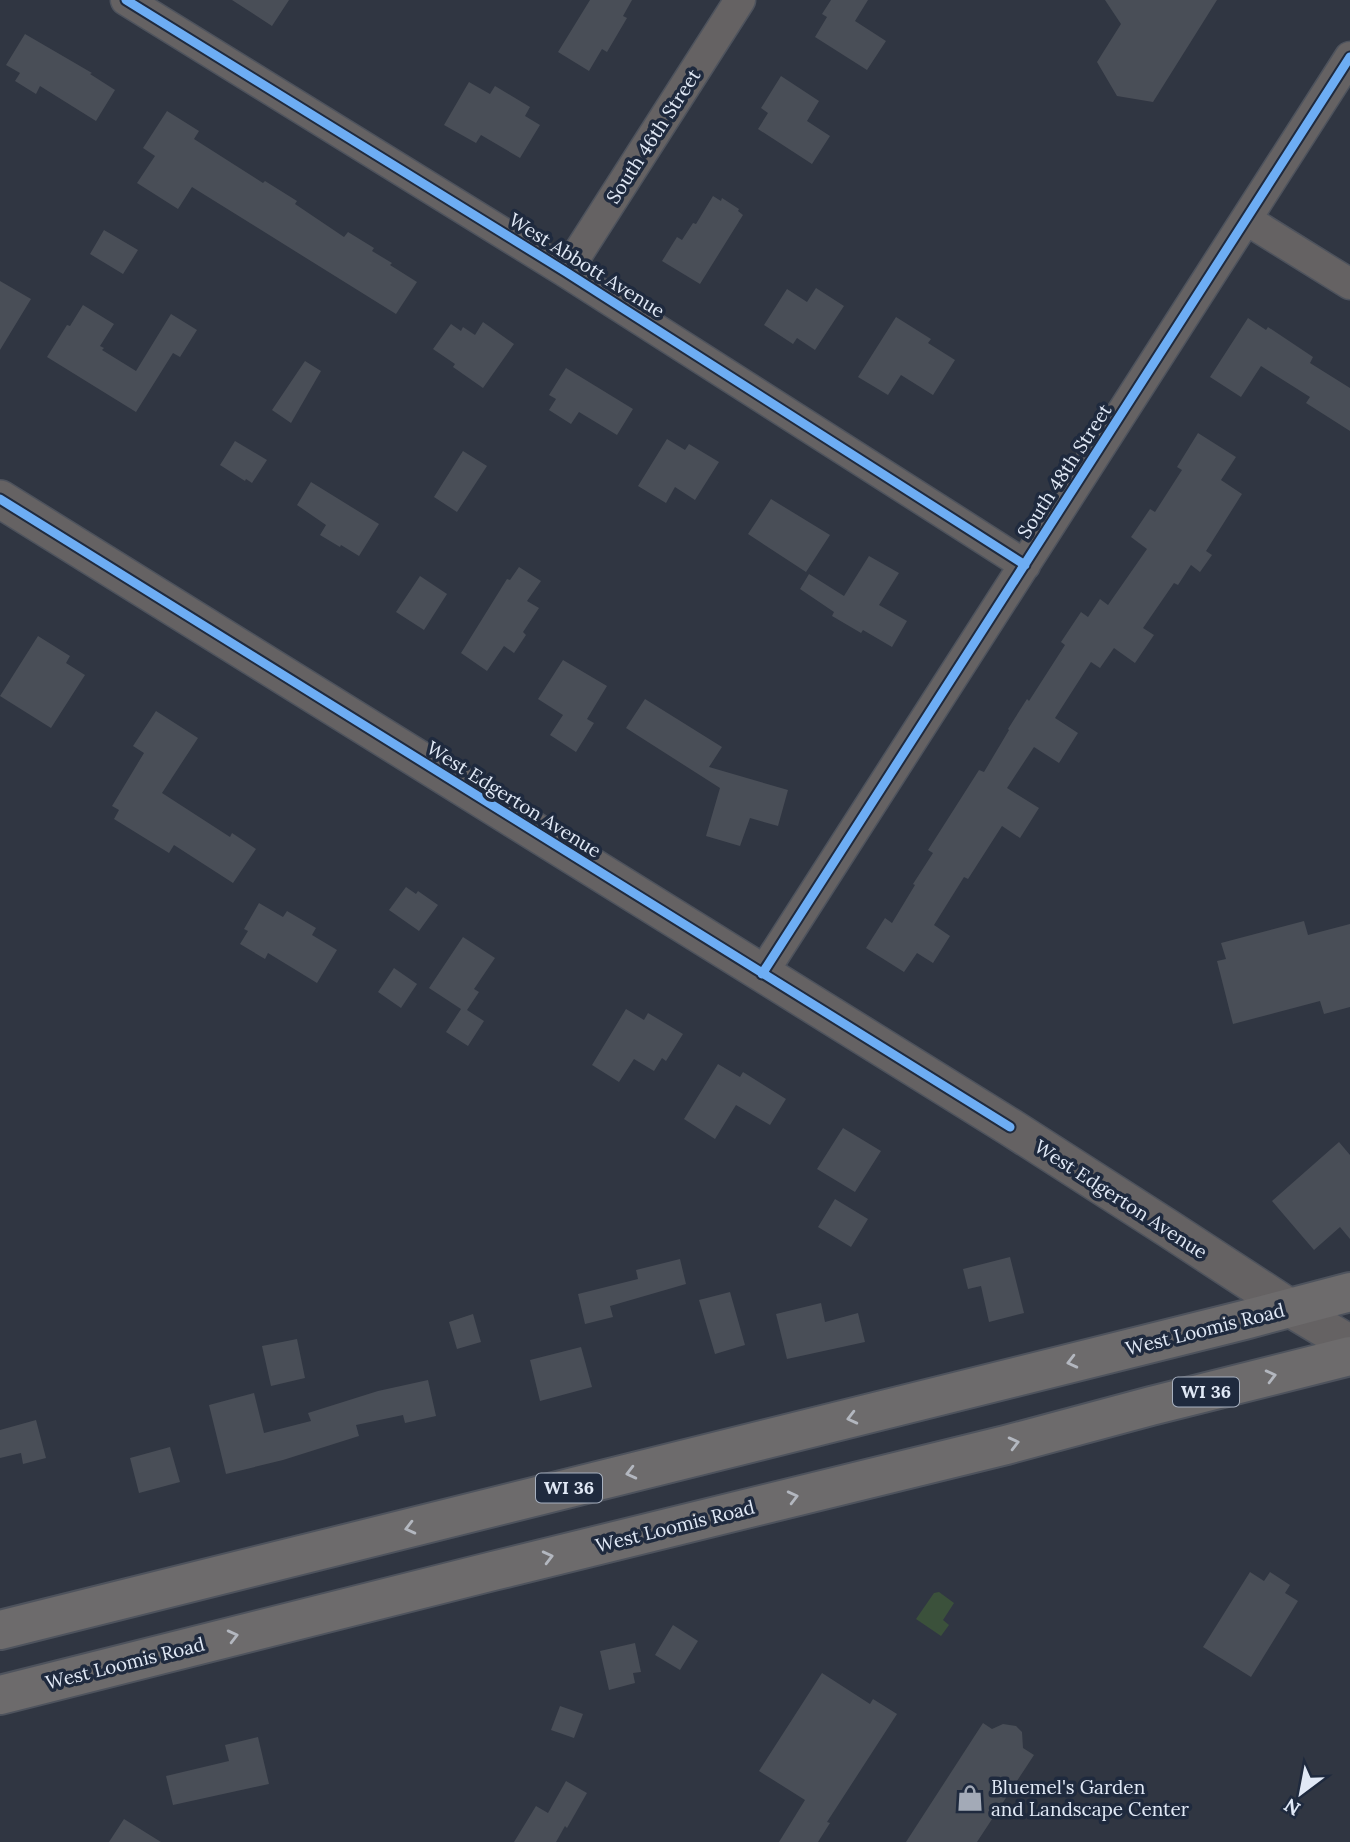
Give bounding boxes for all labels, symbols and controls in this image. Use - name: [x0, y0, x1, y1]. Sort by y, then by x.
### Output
- street label: South 46th Street: [600, 64, 706, 208]
- street label: West Abbott Avenue: [505, 207, 669, 323]
- street label: South 48th Street: [1012, 399, 1117, 543]
- street label: West Edgerton Avenue: [422, 735, 606, 863]
- street label: West Edgerton Avenue: [1030, 1134, 1212, 1264]
- street label: West Loomis Road: [1123, 1298, 1287, 1360]
- one-way arrow: [1067, 1354, 1079, 1369]
- one-way arrow: [1265, 1370, 1277, 1384]
- road number: WI 36: [1173, 1378, 1239, 1406]
- one-way arrow: [846, 1410, 858, 1424]
- one-way arrow: [1008, 1437, 1020, 1451]
- one-way arrow: [625, 1465, 637, 1479]
- road number: WI 36: [536, 1474, 602, 1503]
- one-way arrow: [787, 1491, 799, 1505]
- street label: West Loomis Road: [593, 1495, 757, 1557]
- one-way arrow: [404, 1520, 416, 1534]
- one-way arrow: [542, 1551, 554, 1565]
- one-way arrow: [226, 1630, 238, 1644]
- street label: West Loomis Road: [43, 1632, 207, 1694]
- north arrow: [1266, 1758, 1336, 1828]
- place label: Bluemel's Garden and Landscape Center: [991, 1775, 1190, 1821]
- shop icon: Bluemel's Garden and Landscape Center: [955, 1783, 985, 1813]
- text: N: [1279, 1793, 1305, 1821]

